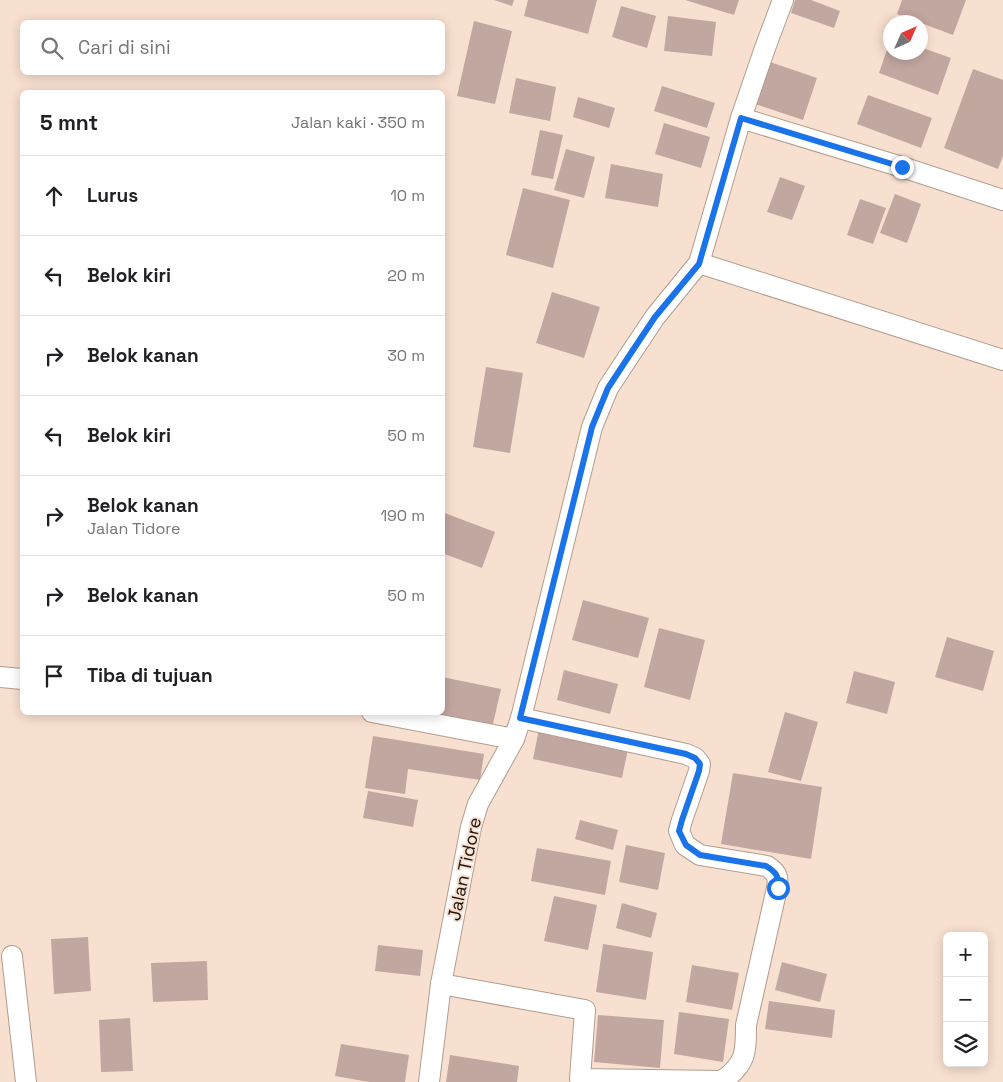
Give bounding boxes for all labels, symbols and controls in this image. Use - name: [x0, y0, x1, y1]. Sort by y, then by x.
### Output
- north arrow: [883, 15, 928, 60]
- search box: [20, 20, 445, 75]
- icon: search: [38, 34, 66, 62]
- text: Cari di sini: [78, 35, 171, 60]
- text: 5 mnt: [40, 109, 98, 136]
- text: Jalan kaki · 350 m: [291, 112, 425, 133]
- route end: [891, 156, 914, 179]
- icon: ahead: [40, 182, 68, 210]
- text: Lurus: [87, 183, 138, 208]
- text: 10 m: [390, 185, 425, 206]
- icon: left: [40, 262, 68, 290]
- text: Belok kiri: [87, 263, 171, 288]
- text: 20 m: [387, 265, 425, 286]
- icon: right: [40, 342, 68, 370]
- text: Belok kanan: [87, 343, 199, 368]
- text: 30 m: [387, 345, 425, 366]
- icon: left: [40, 422, 68, 450]
- text: Belok kiri: [87, 423, 171, 448]
- text: 50 m: [387, 425, 425, 446]
- text: Belok kanan: [87, 493, 199, 518]
- icon: right: [40, 502, 68, 530]
- text: 190 m: [380, 505, 425, 526]
- text: Jalan Tidore: [87, 518, 181, 539]
- icon: right: [40, 582, 68, 610]
- text: Belok kanan: [87, 583, 199, 608]
- text: 50 m: [387, 585, 425, 606]
- icon: arrive: [40, 662, 68, 690]
- text: Tiba di tujuan: [87, 663, 213, 688]
- street label: Jalan Tidore: [442, 815, 486, 923]
- route start: [767, 877, 790, 900]
- map controls: [943, 932, 988, 1067]
- button: +: [943, 932, 988, 977]
- button: −: [943, 977, 988, 1022]
- button: layers: [943, 1022, 988, 1067]

